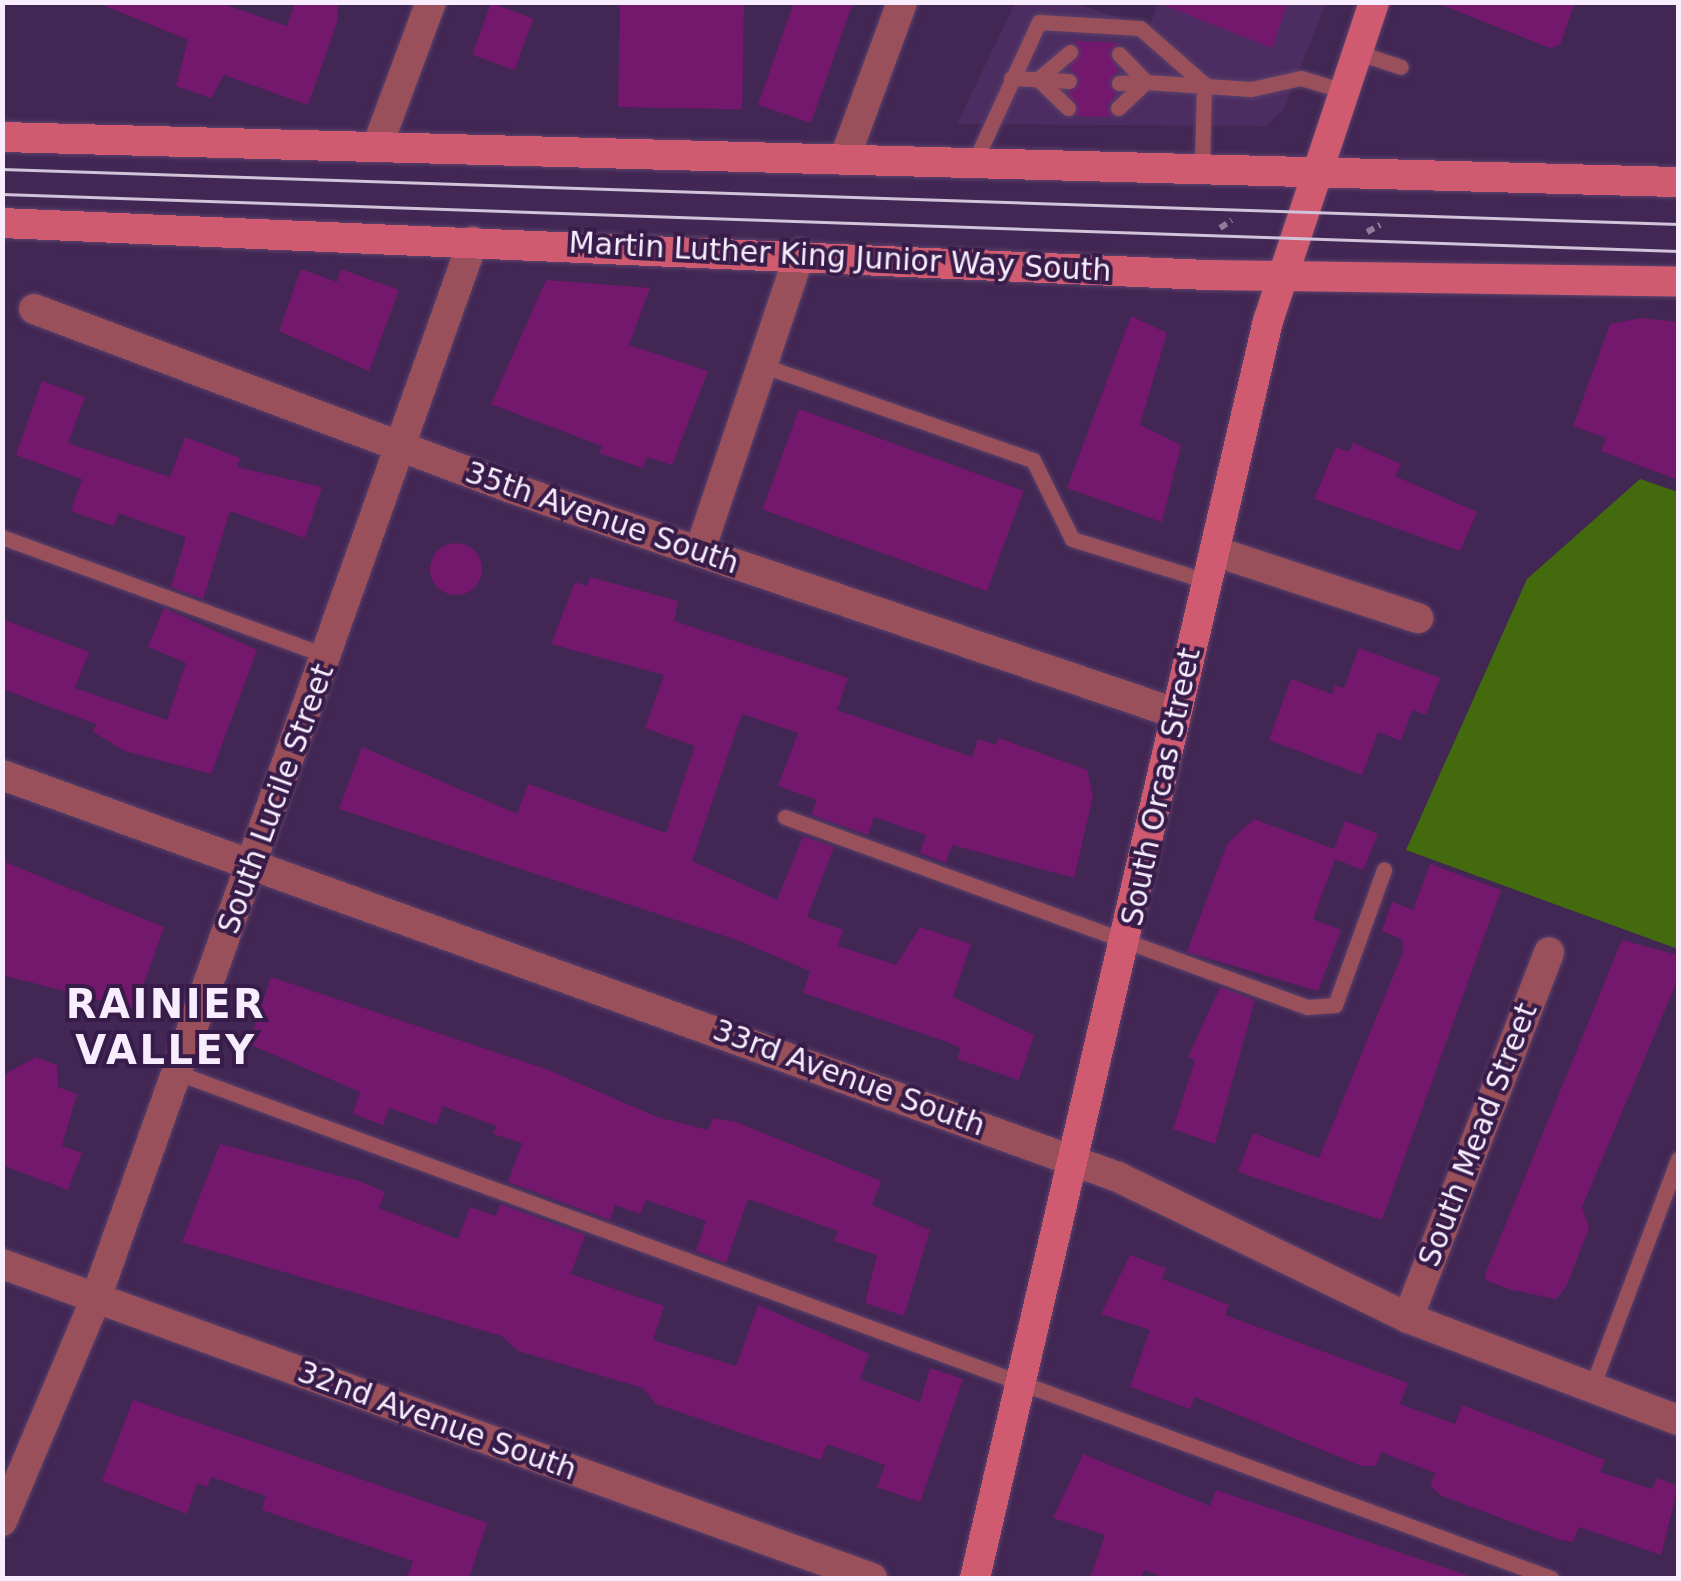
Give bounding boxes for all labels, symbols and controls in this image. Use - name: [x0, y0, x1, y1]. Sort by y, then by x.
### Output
- street label: Martin Luther King Junior Way South: [568, 225, 1112, 289]
- street label: 35th Avenue South: [461, 454, 743, 582]
- street label: South Orcas Street: [1114, 645, 1208, 929]
- street label: South Lucile Street: [210, 659, 342, 939]
- district label: RAINIER VALLEY: [66, 980, 266, 1074]
- street label: South Mead Street: [1411, 998, 1545, 1272]
- street label: 33rd Avenue South: [708, 1012, 990, 1144]
- street label: 32nd Avenue South: [293, 1354, 581, 1488]

